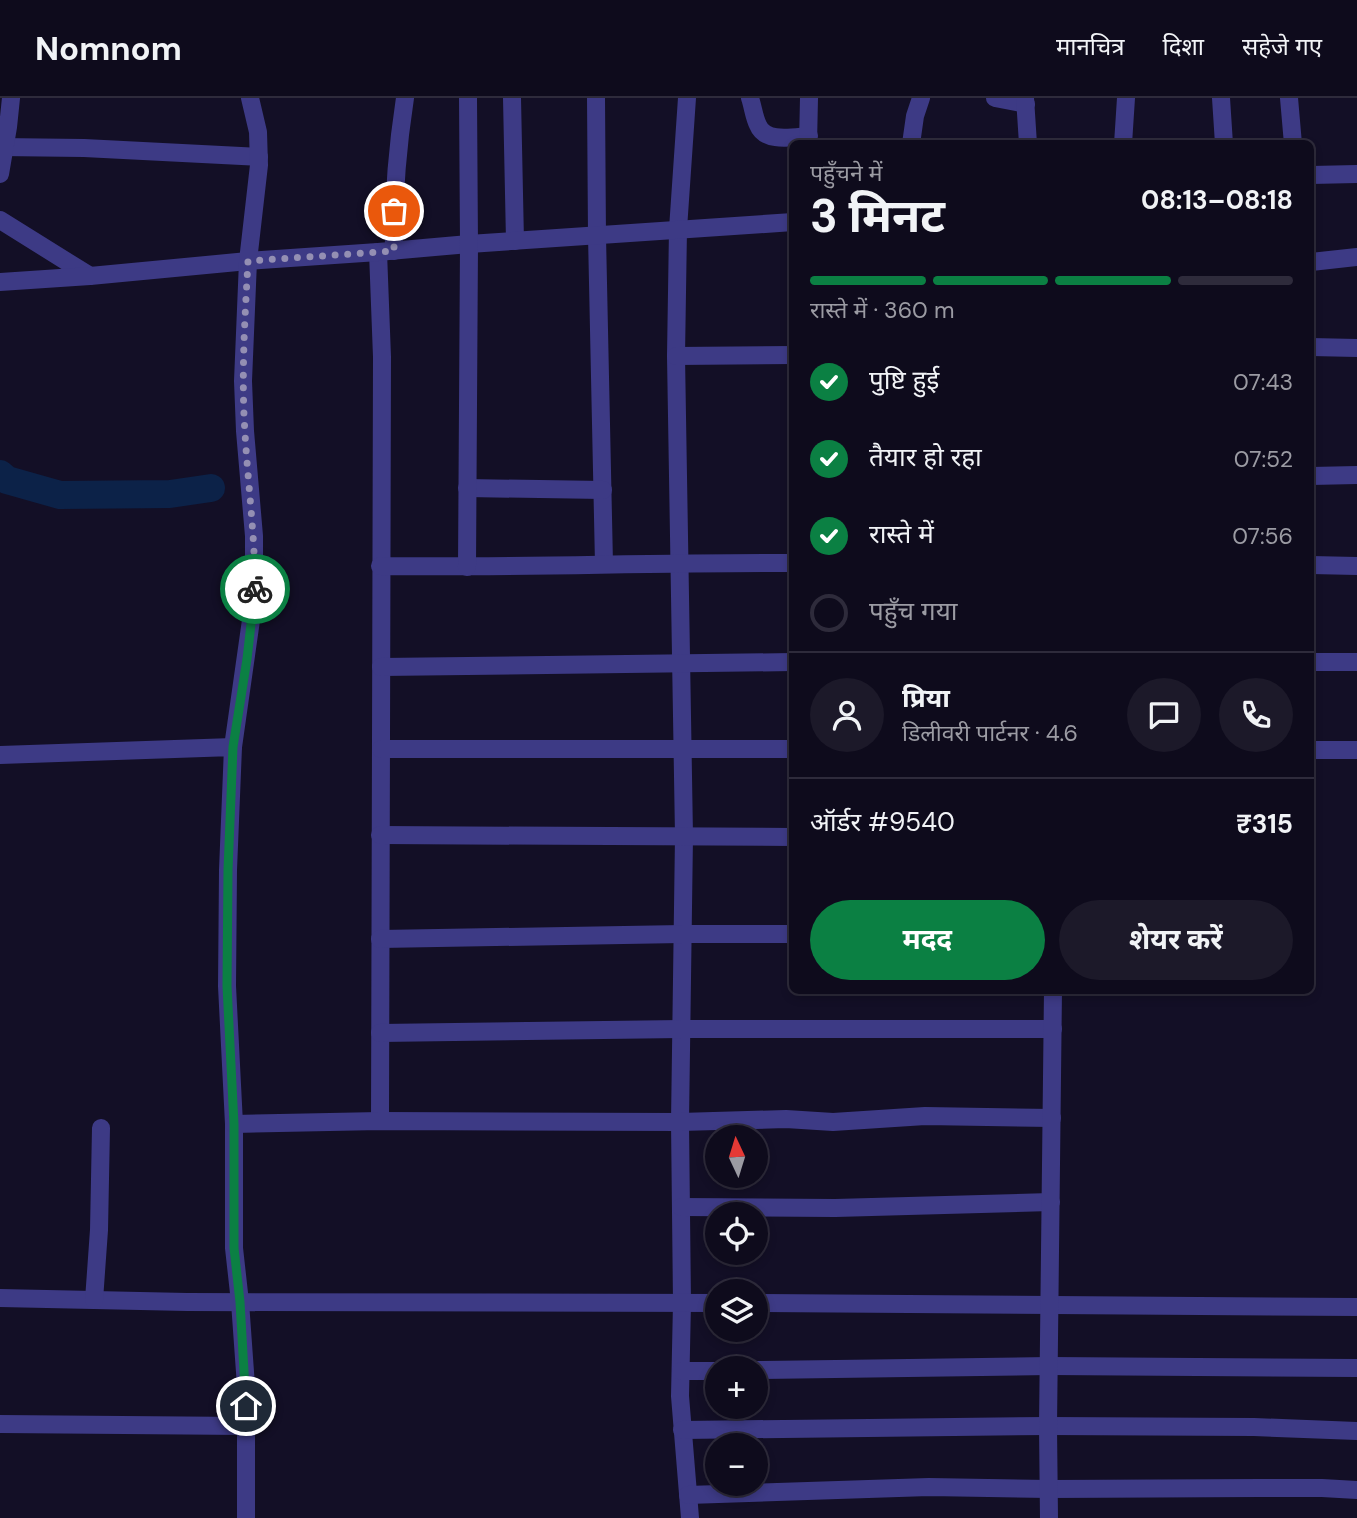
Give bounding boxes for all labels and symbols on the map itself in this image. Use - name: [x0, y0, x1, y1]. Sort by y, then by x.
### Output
- pin: [364, 181, 424, 241]
- courier: [220, 554, 290, 624]
- north arrow: [705, 1125, 768, 1188]
- pin: [216, 1376, 276, 1436]

